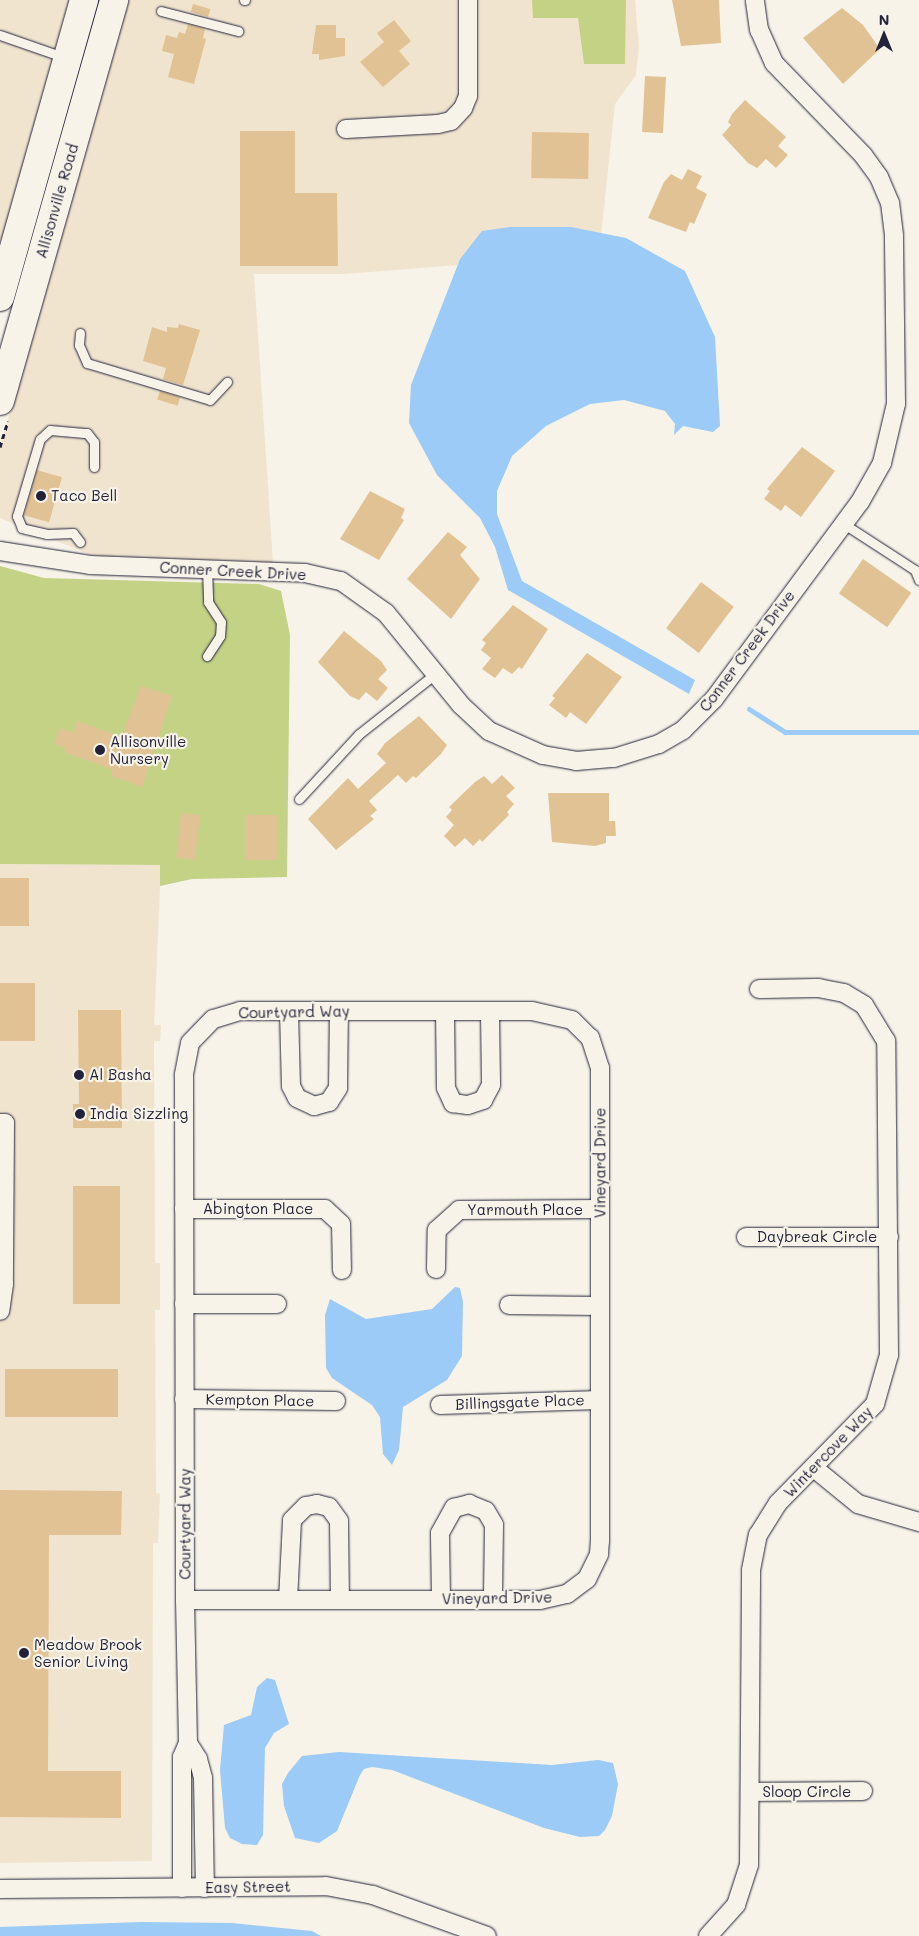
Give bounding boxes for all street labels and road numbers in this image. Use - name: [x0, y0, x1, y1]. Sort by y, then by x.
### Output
- street label: Allisonville Road: [32, 142, 82, 260]
- street label: Conner Creek Drive: [159, 558, 307, 584]
- street label: Conner Creek Drive: [696, 587, 798, 715]
- street label: Courtyard Way: [238, 1002, 350, 1022]
- street label: Vineyard Drive: [591, 1108, 609, 1218]
- street label: Abington Place: [203, 1200, 313, 1218]
- street label: Yarmouth Place: [467, 1201, 583, 1219]
- street label: Daybreak Circle: [757, 1228, 877, 1246]
- street label: Kempton Place: [206, 1390, 314, 1410]
- street label: Billingsgate Place: [455, 1391, 585, 1413]
- street label: Wintercove Way: [780, 1403, 876, 1501]
- street label: Courtyard Way: [176, 1468, 194, 1580]
- street label: Vineyard Drive: [442, 1588, 552, 1608]
- street label: Sloop Circle: [763, 1783, 851, 1801]
- street label: Easy Street: [205, 1877, 291, 1897]

